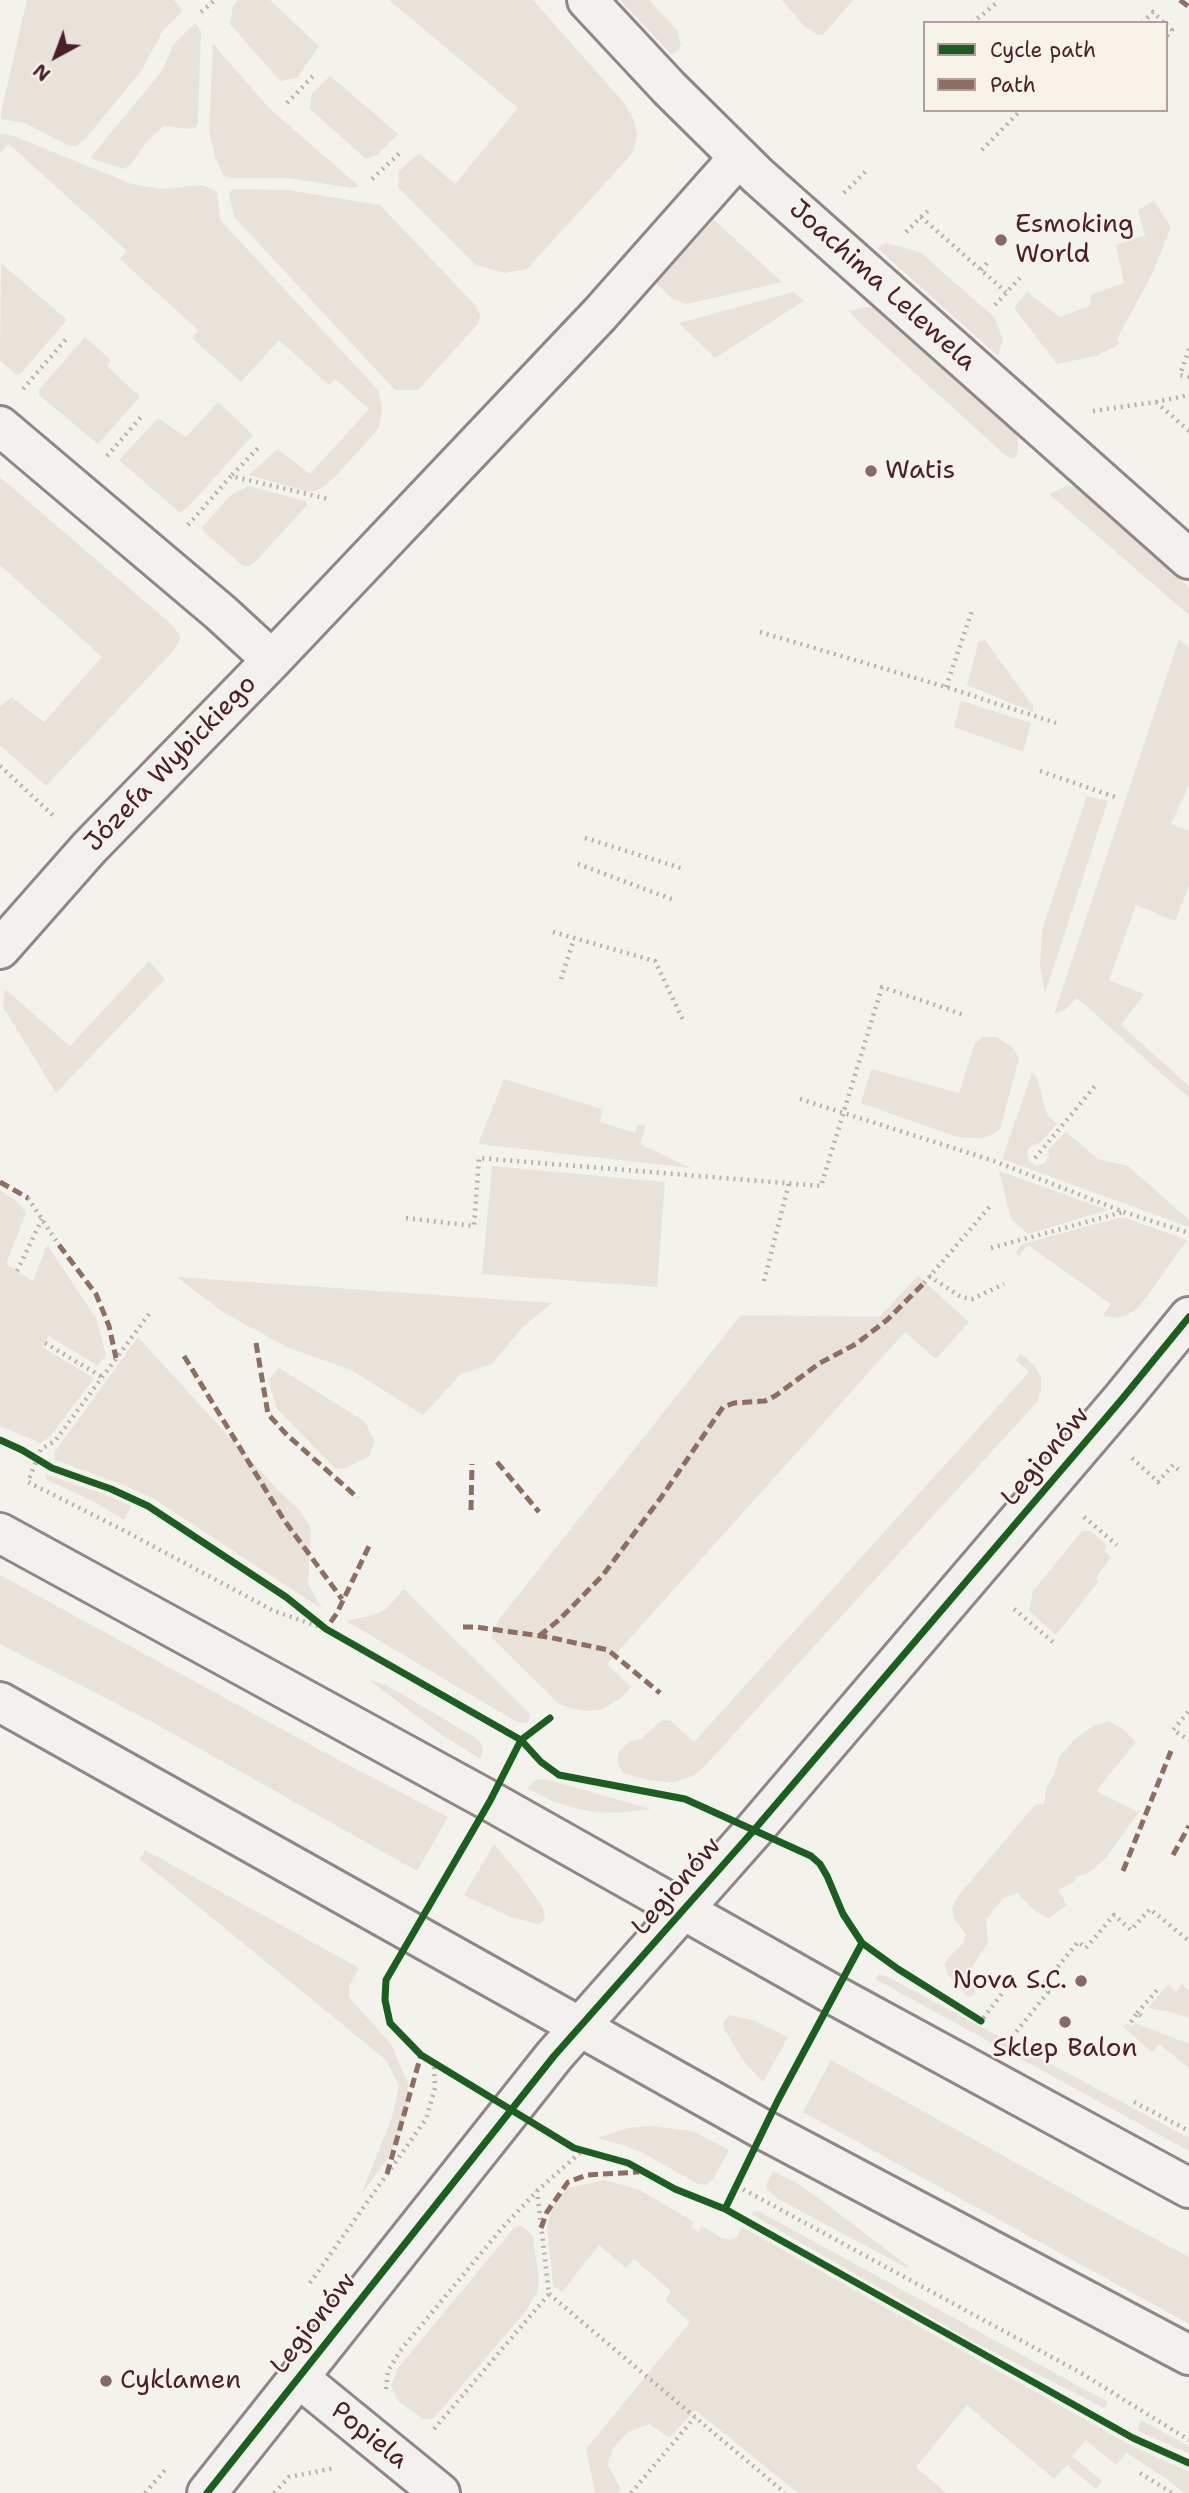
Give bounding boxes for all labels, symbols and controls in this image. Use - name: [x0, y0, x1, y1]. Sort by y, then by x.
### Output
- north arrow: [21, 21, 91, 91]
- legend: [923, 21, 1168, 112]
- text: Cycle path: [990, 36, 1096, 64]
- text: N: [28, 58, 56, 87]
- text: Path: [990, 71, 1036, 99]
- street label: Joachima Lelewela: [782, 194, 982, 378]
- place label: Esmoking World: [1015, 209, 1134, 270]
- marker: Esmoking World: [993, 232, 1009, 248]
- place label: Watis: [885, 455, 955, 487]
- marker: Watis: [863, 463, 879, 479]
- street label: Józefa Wybickiego: [79, 669, 263, 859]
- street label: Legionów: [995, 1401, 1097, 1513]
- street label: Legionów: [626, 1831, 728, 1943]
- place label: Nova S.C.: [953, 1965, 1067, 1997]
- marker: Nova S.C.: [1073, 1973, 1089, 1989]
- marker: Sklep Balon: [1057, 2014, 1073, 2030]
- place label: Sklep Balon: [993, 2033, 1137, 2065]
- street label: Legionów: [265, 2267, 363, 2381]
- place label: Cyklamen: [120, 2365, 241, 2397]
- marker: Cyklamen: [98, 2373, 114, 2389]
- street label: Popiela: [324, 2396, 414, 2476]

